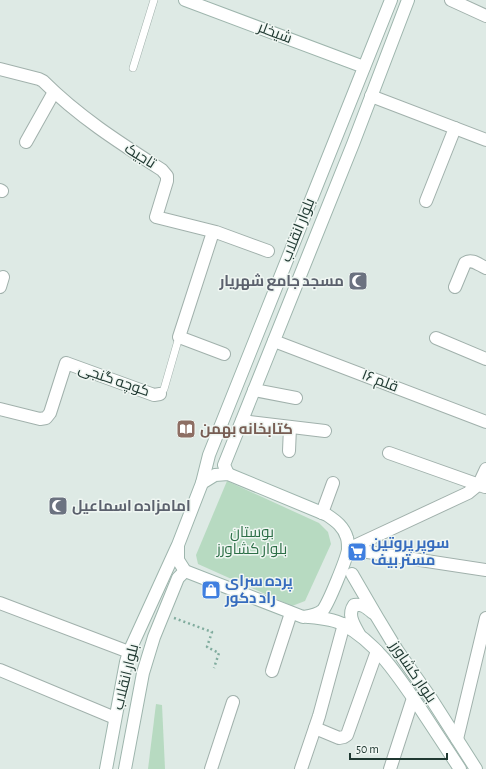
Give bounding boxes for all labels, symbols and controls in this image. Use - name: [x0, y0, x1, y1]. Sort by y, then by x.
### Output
- street label: شیخلر: [255, 18, 294, 47]
- street label: تاجیک: [122, 141, 158, 171]
- street label: بلوار انقلاب: [278, 196, 318, 264]
- mosque icon: مسجد جامع شهریار: [347, 270, 369, 292]
- place label: مسجد جامع شهریار: [218, 273, 344, 291]
- street label: کوچه گنجی: [76, 361, 152, 401]
- street label: قلم ۱۶: [359, 367, 400, 397]
- library icon: کتابخانه بهمن: [175, 418, 197, 440]
- place label: کتابخانه بهمن: [200, 422, 293, 438]
- mosque icon: امامزاده اسماعیل: [47, 495, 69, 517]
- place label: امامزاده اسماعیل: [72, 499, 191, 515]
- park label: بوستان بلوار کشاورز: [216, 525, 287, 558]
- place label: سوپر پروتین مستر بیف: [371, 536, 449, 569]
- supermarket icon: سوپر پروتین مستر بیف: [346, 541, 368, 563]
- place label: پرده سرای راد دکور: [224, 574, 293, 607]
- shop icon: پرده سرای راد دکور: [200, 579, 222, 601]
- street label: بلوار کشاورز: [386, 637, 440, 706]
- street label: بلوار انقلاب: [111, 643, 142, 712]
- scale bar: [350, 735, 447, 761]
- text: 50 m: [356, 743, 379, 755]

